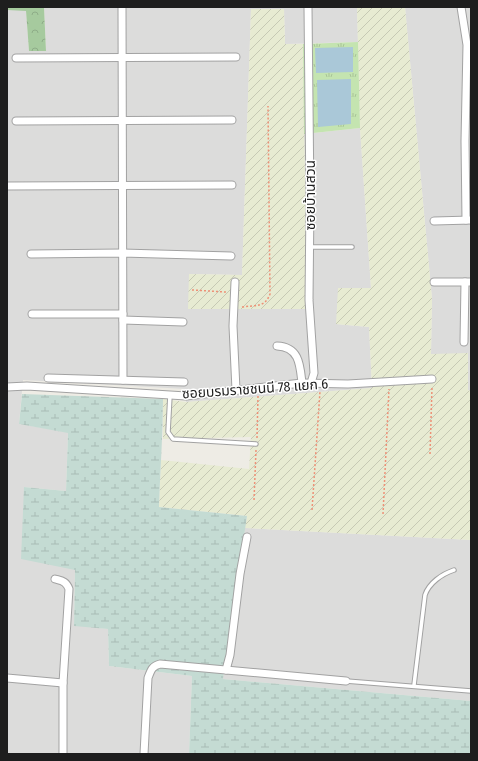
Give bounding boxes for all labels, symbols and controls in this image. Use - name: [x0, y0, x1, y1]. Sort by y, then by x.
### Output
- street label: ซอยบ้านสวน: [302, 160, 319, 230]
- street label: ซอยบรมราชชนนี 78 แยก 6: [181, 375, 329, 403]

